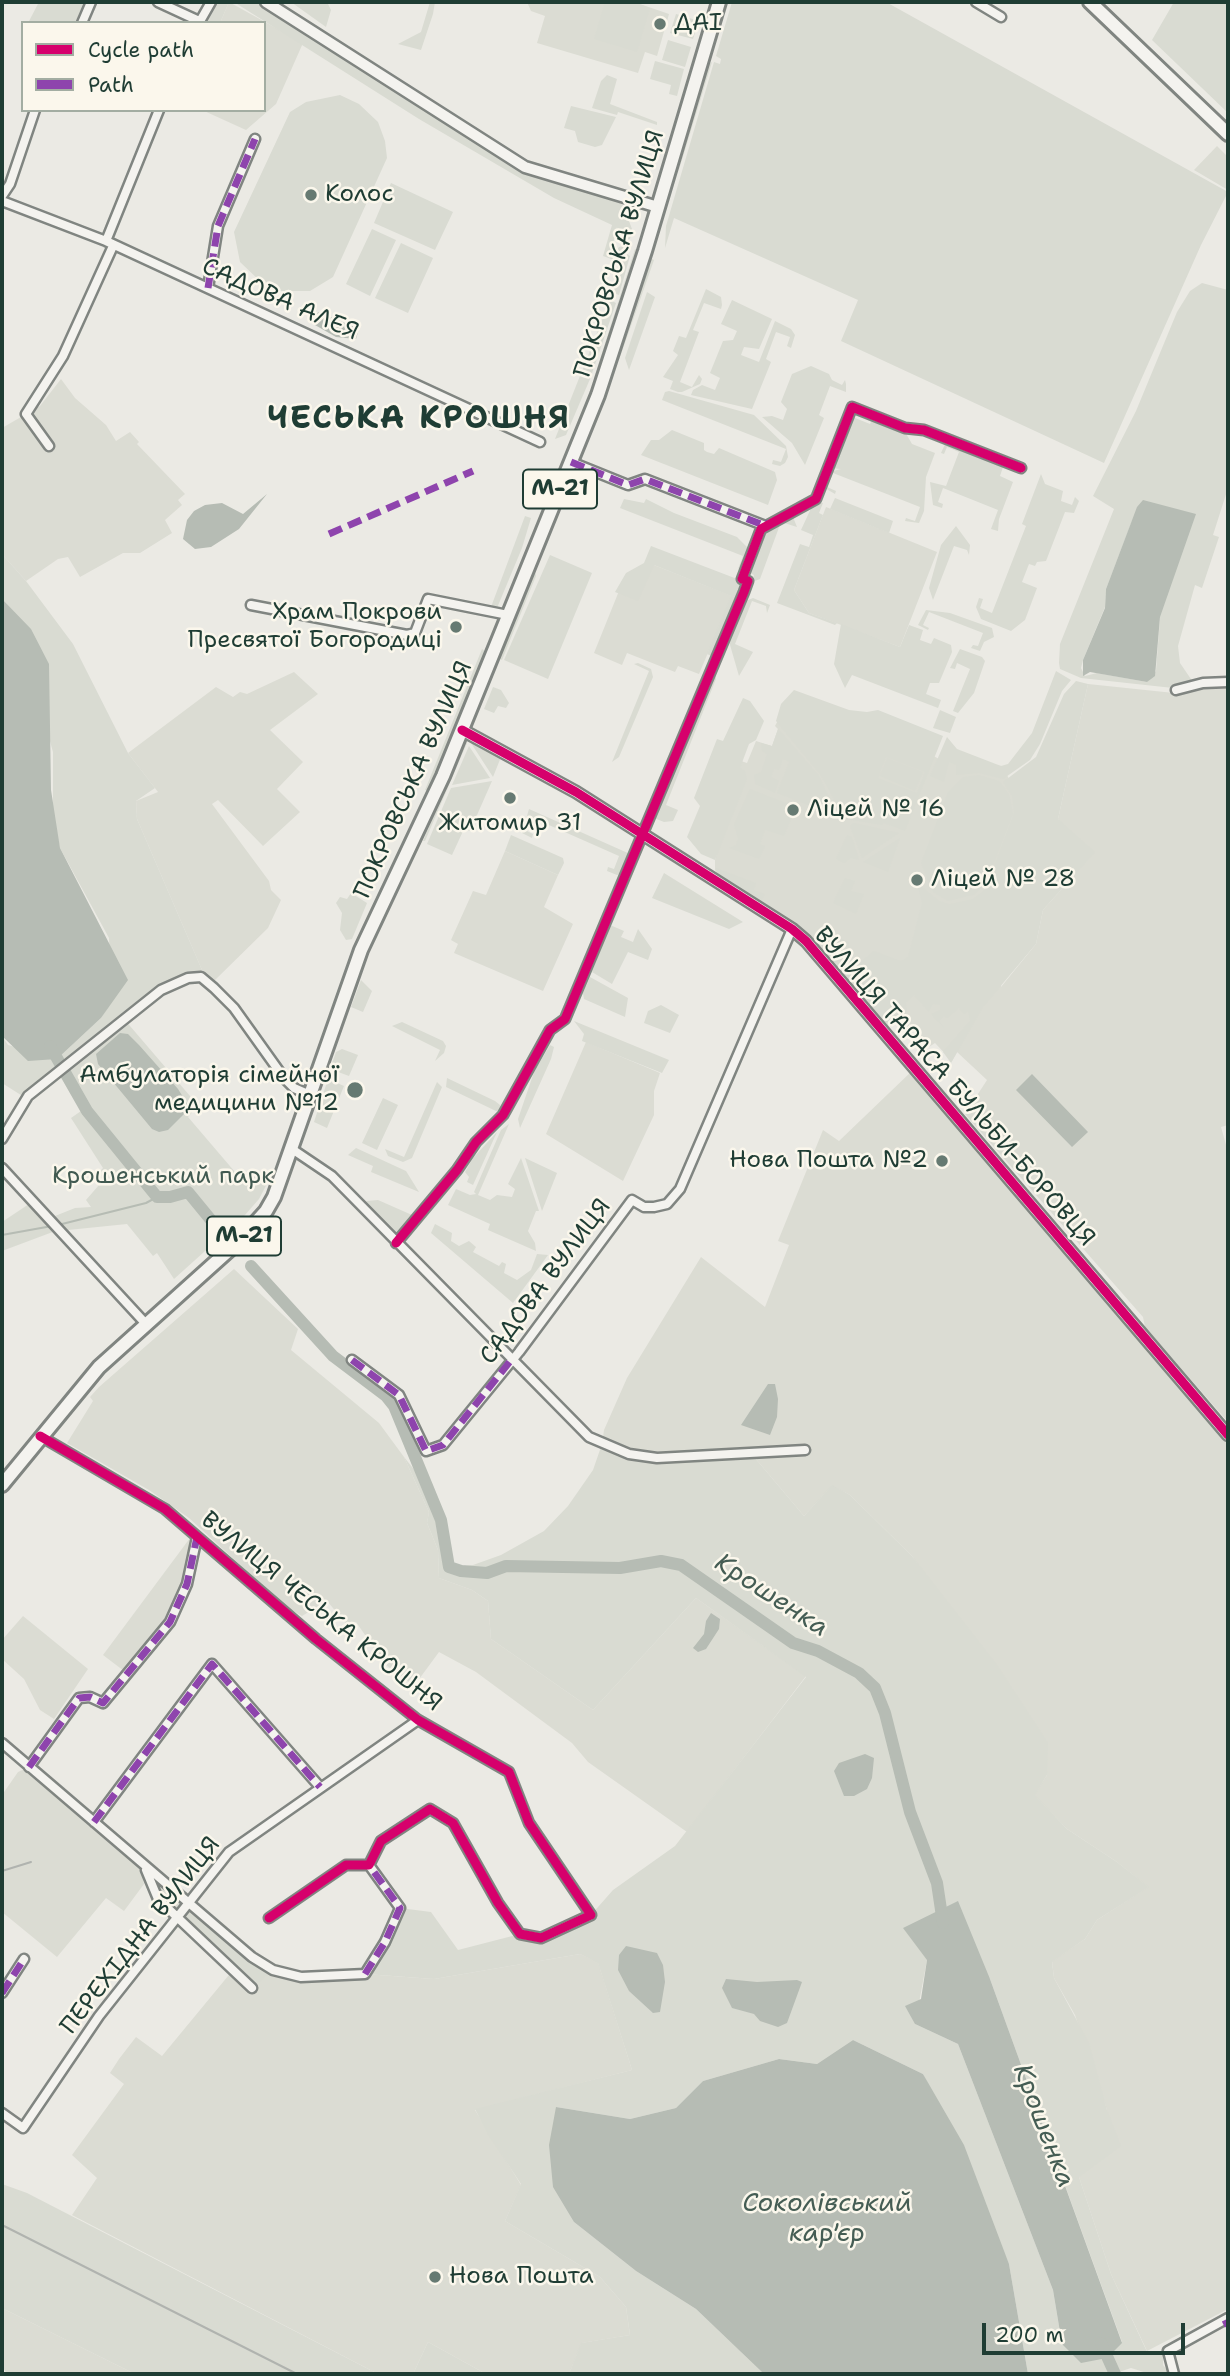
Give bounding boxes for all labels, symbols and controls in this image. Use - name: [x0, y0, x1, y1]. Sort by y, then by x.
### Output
- place label: ДАІ: [674, 10, 722, 38]
- marker: ДАІ: [652, 16, 668, 32]
- legend: [21, 21, 266, 112]
- text: Cycle path: [88, 36, 194, 64]
- text: Path: [88, 71, 134, 99]
- street label: ПОКРОВСЬКА ВУЛИЦЯ: [569, 127, 671, 381]
- place label: Колос: [325, 181, 393, 209]
- marker: Колос: [303, 187, 319, 203]
- street label: САДОВА АЛЕЯ: [197, 253, 363, 347]
- district label: ЧЕСЬКА КРОШНЯ: [269, 401, 569, 439]
- road number: М-21: [523, 470, 597, 509]
- place label: Храм Покрови Пресвятої Богородиці: [188, 599, 442, 655]
- marker: Храм Покрови Пресвятої Богородиці: [448, 619, 464, 635]
- street label: ПОКРОВСЬКА ВУЛИЦЯ: [349, 657, 479, 903]
- marker: Житомир 31: [502, 790, 518, 806]
- place label: Ліцей № 16: [807, 796, 944, 824]
- marker: Ліцей № 16: [785, 802, 801, 818]
- place label: Житомир 31: [439, 810, 581, 838]
- place label: Ліцей № 28: [931, 866, 1075, 894]
- marker: Ліцей № 28: [909, 872, 925, 888]
- street label: ВУЛИЦЯ ТАРАСА БУЛЬБИ-БОРОВЦЯ: [807, 921, 1101, 1253]
- place label: Амбулаторія сімейної медицини №12: [79, 1062, 339, 1118]
- marker: Амбулаторія сімейної медицини №12: [345, 1080, 365, 1100]
- place label: Нова Пошта №2: [729, 1147, 928, 1175]
- marker: Нова Пошта №2: [934, 1153, 950, 1169]
- park label: Крошенський парк: [52, 1163, 274, 1191]
- street label: САДОВА ВУЛИЦЯ: [474, 1194, 618, 1370]
- road number: М-21: [207, 1217, 281, 1256]
- street label: ВУЛИЦЯ ЧЕСЬКА КРОШНЯ: [195, 1506, 447, 1718]
- water label: Крошенка: [708, 1548, 834, 1644]
- street label: ПЕРЕХІДНА ВУЛИЦЯ: [55, 1832, 227, 2040]
- water label: Крошенка: [1005, 2060, 1081, 2192]
- water label: Соколівський кар'єр: [742, 2188, 912, 2250]
- place label: Нова Пошта: [449, 2263, 594, 2291]
- marker: Нова Пошта: [427, 2269, 443, 2285]
- scale bar: [985, 2310, 1188, 2354]
- text: 200 m: [995, 2321, 1064, 2349]

